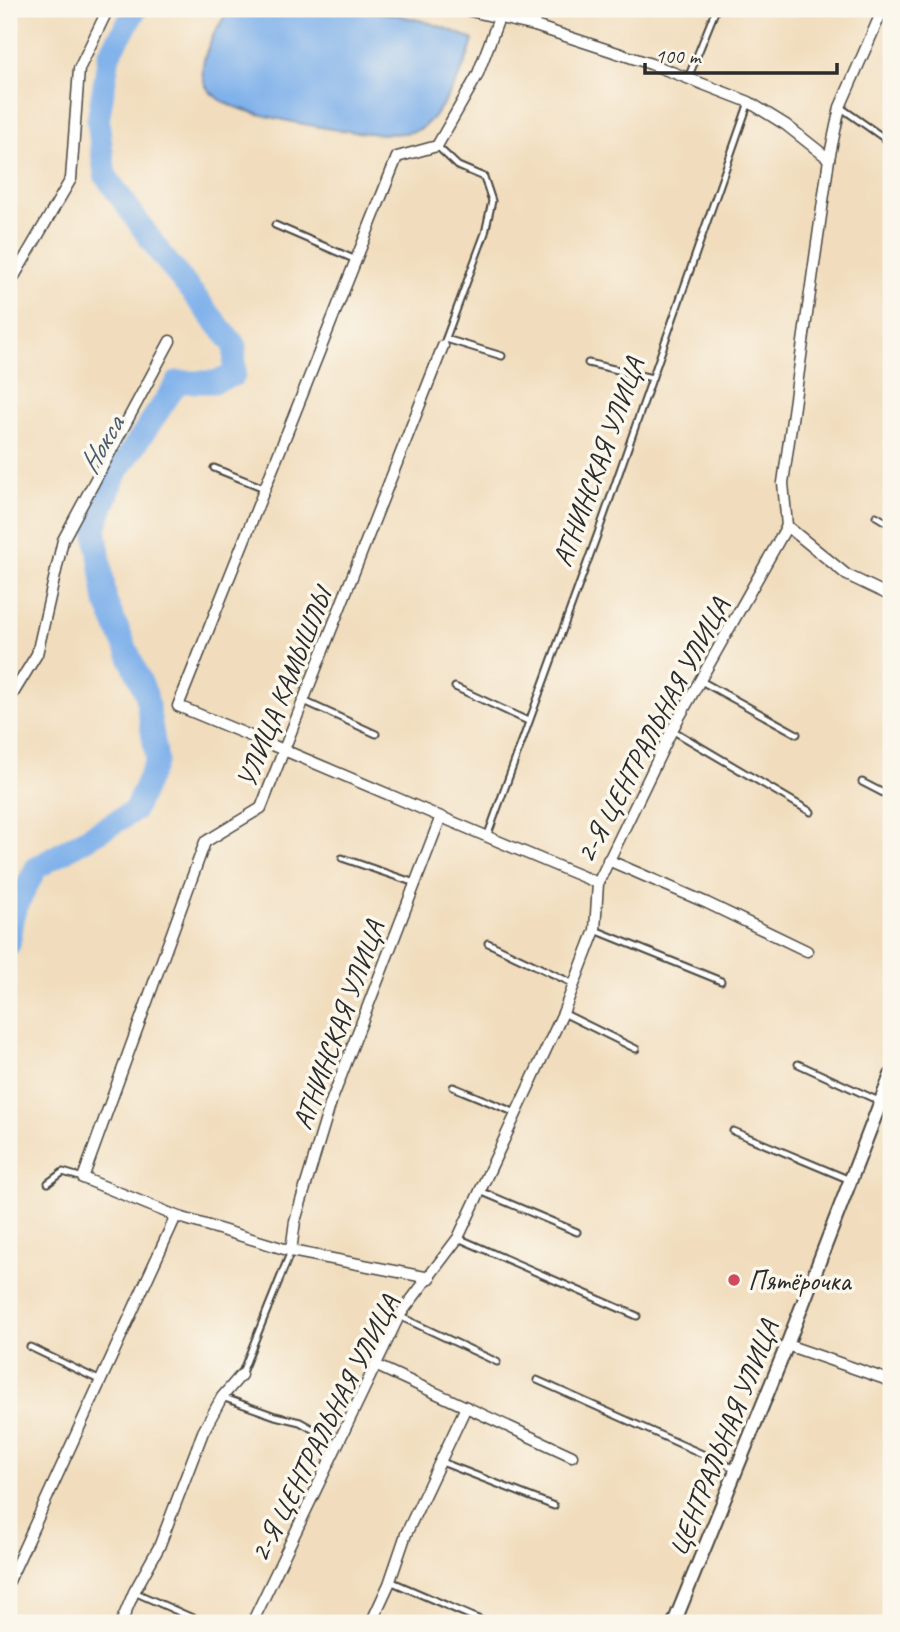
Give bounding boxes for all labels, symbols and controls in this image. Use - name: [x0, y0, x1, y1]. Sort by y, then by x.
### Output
- scale bar: [645, 32, 837, 76]
- text: 100 m: [655, 43, 702, 69]
- street label: АТНИНСКАЯ УЛИЦА: [544, 351, 653, 571]
- water label: Нокса: [69, 407, 134, 481]
- street label: УЛИЦА КАМЫШЛЫ: [228, 579, 341, 793]
- street label: 2-Я ЦЕНТРАЛЬНАЯ УЛИЦА: [567, 591, 737, 868]
- street label: АТНИНСКАЯ УЛИЦА: [284, 914, 393, 1134]
- place label: Пятёрочка: [748, 1263, 852, 1298]
- marker: Пятёрочка: [726, 1272, 742, 1288]
- street label: 2-Я ЦЕНТРАЛЬНАЯ УЛИЦА: [242, 1288, 407, 1567]
- street label: ЦЕНТРАЛЬНАЯ УЛИЦА: [660, 1313, 787, 1561]

